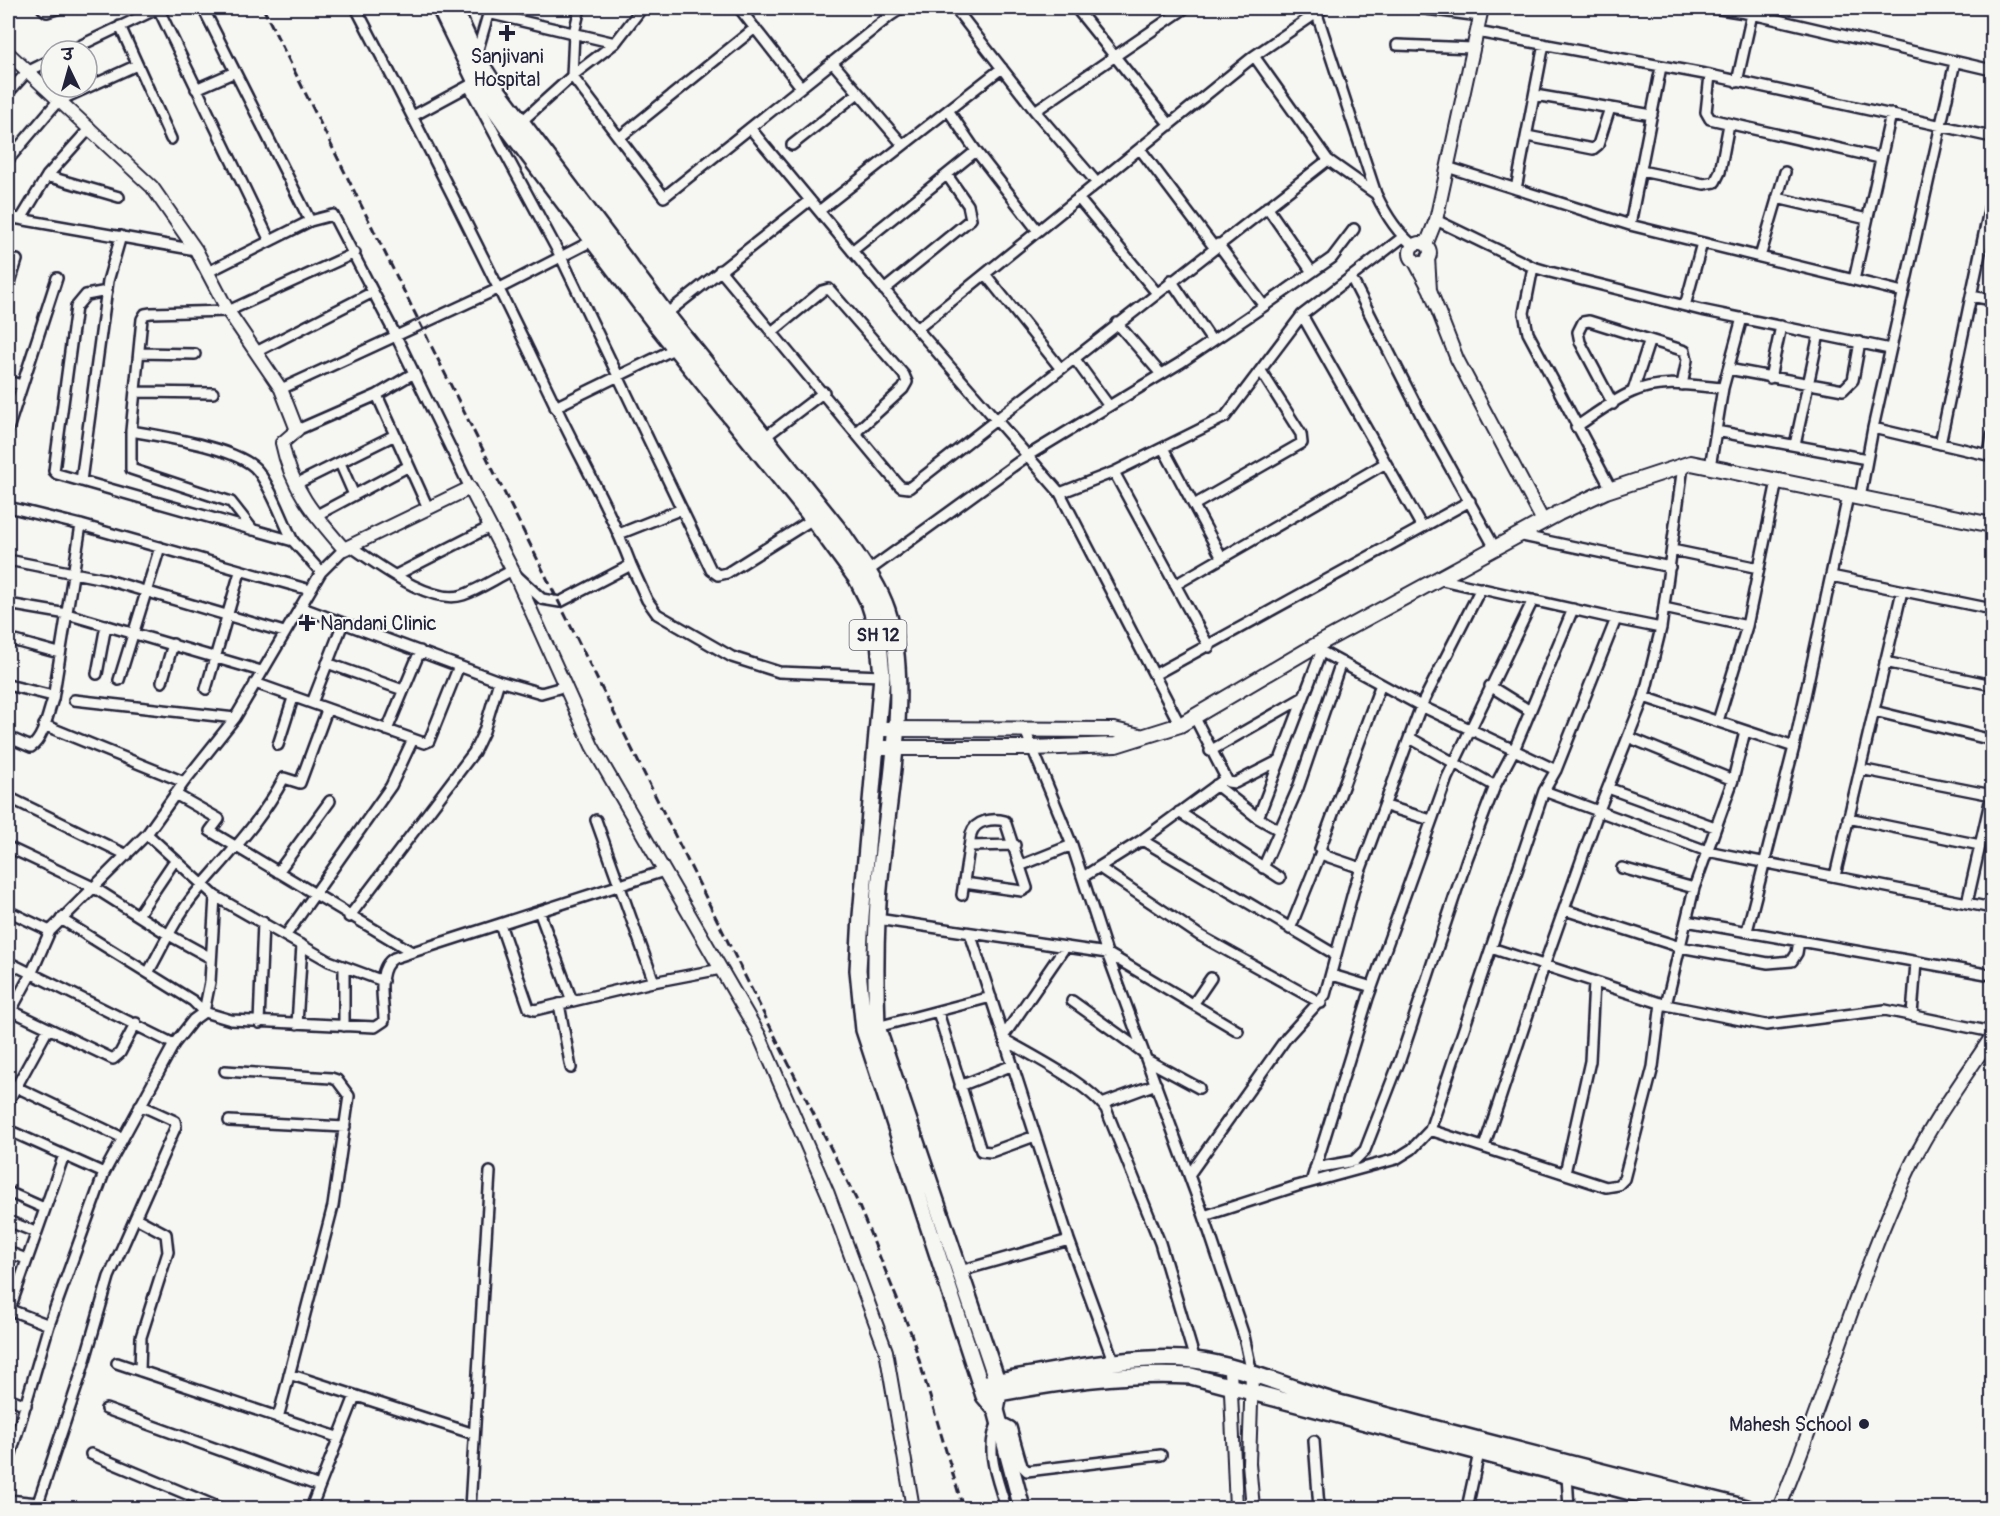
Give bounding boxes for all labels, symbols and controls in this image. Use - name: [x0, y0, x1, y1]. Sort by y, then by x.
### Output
- marker: Sanjivani Hospital: [498, 24, 516, 42]
- north arrow: [39, 39, 99, 99]
- place label: Sanjivani Hospital: [470, 44, 544, 92]
- text: उ: [60, 45, 75, 66]
- place label: Nandani Clinic: [320, 611, 437, 636]
- marker: Nandani Clinic: [298, 614, 316, 632]
- road number: SH 12: [850, 620, 906, 650]
- place label: Mahesh School: [1729, 1412, 1852, 1437]
- marker: Mahesh School: [1857, 1417, 1871, 1431]

